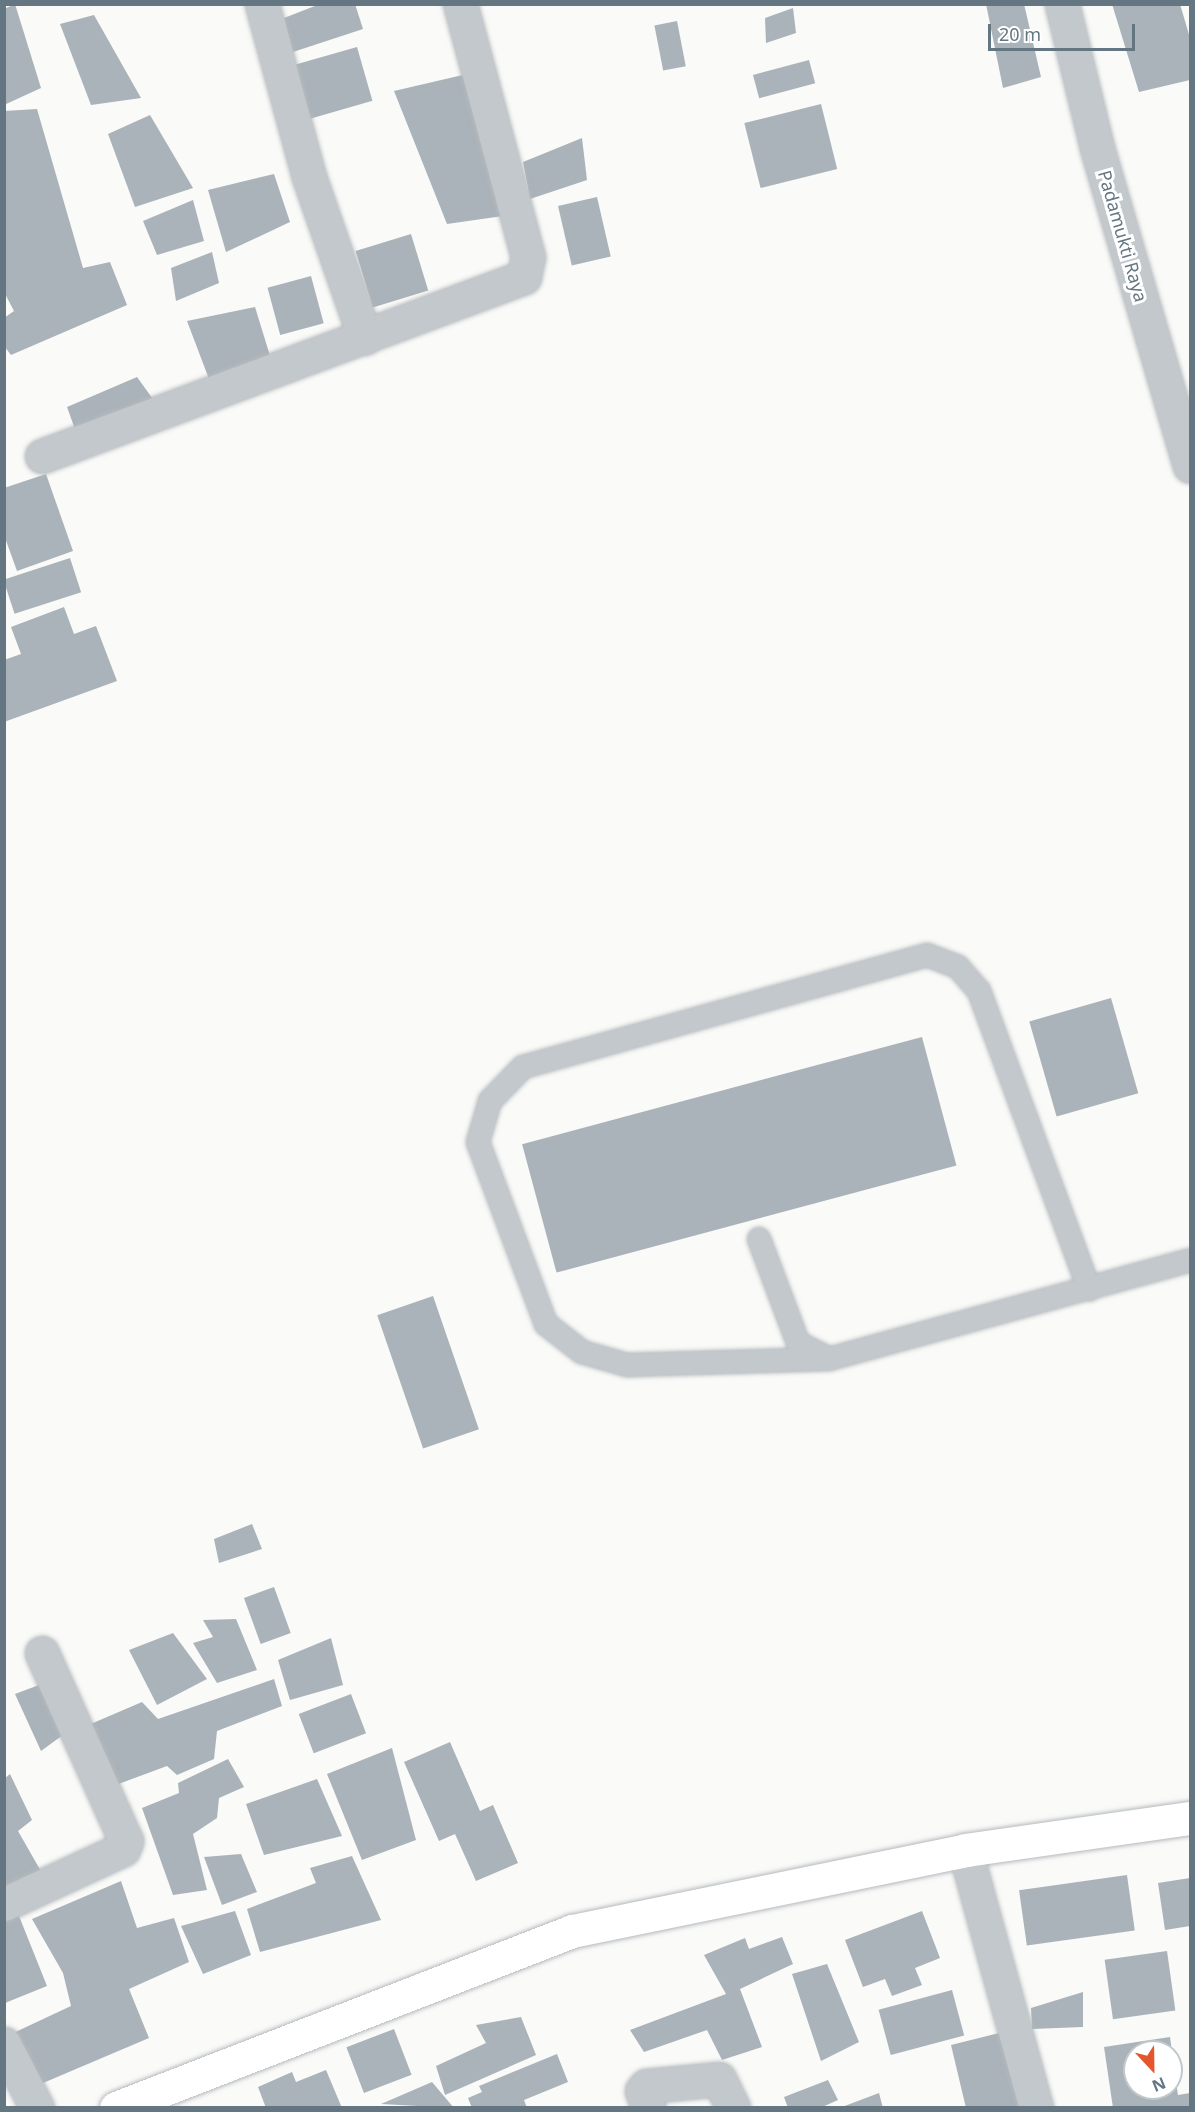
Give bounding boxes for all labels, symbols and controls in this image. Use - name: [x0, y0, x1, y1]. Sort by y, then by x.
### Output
- scale bar: [991, 12, 1138, 50]
- text: 20 m: [999, 22, 1041, 46]
- street label: Padamukti Raya: [1094, 168, 1152, 304]
- north arrow: [1123, 2040, 1183, 2100]
- text: N: [1149, 2072, 1169, 2097]

